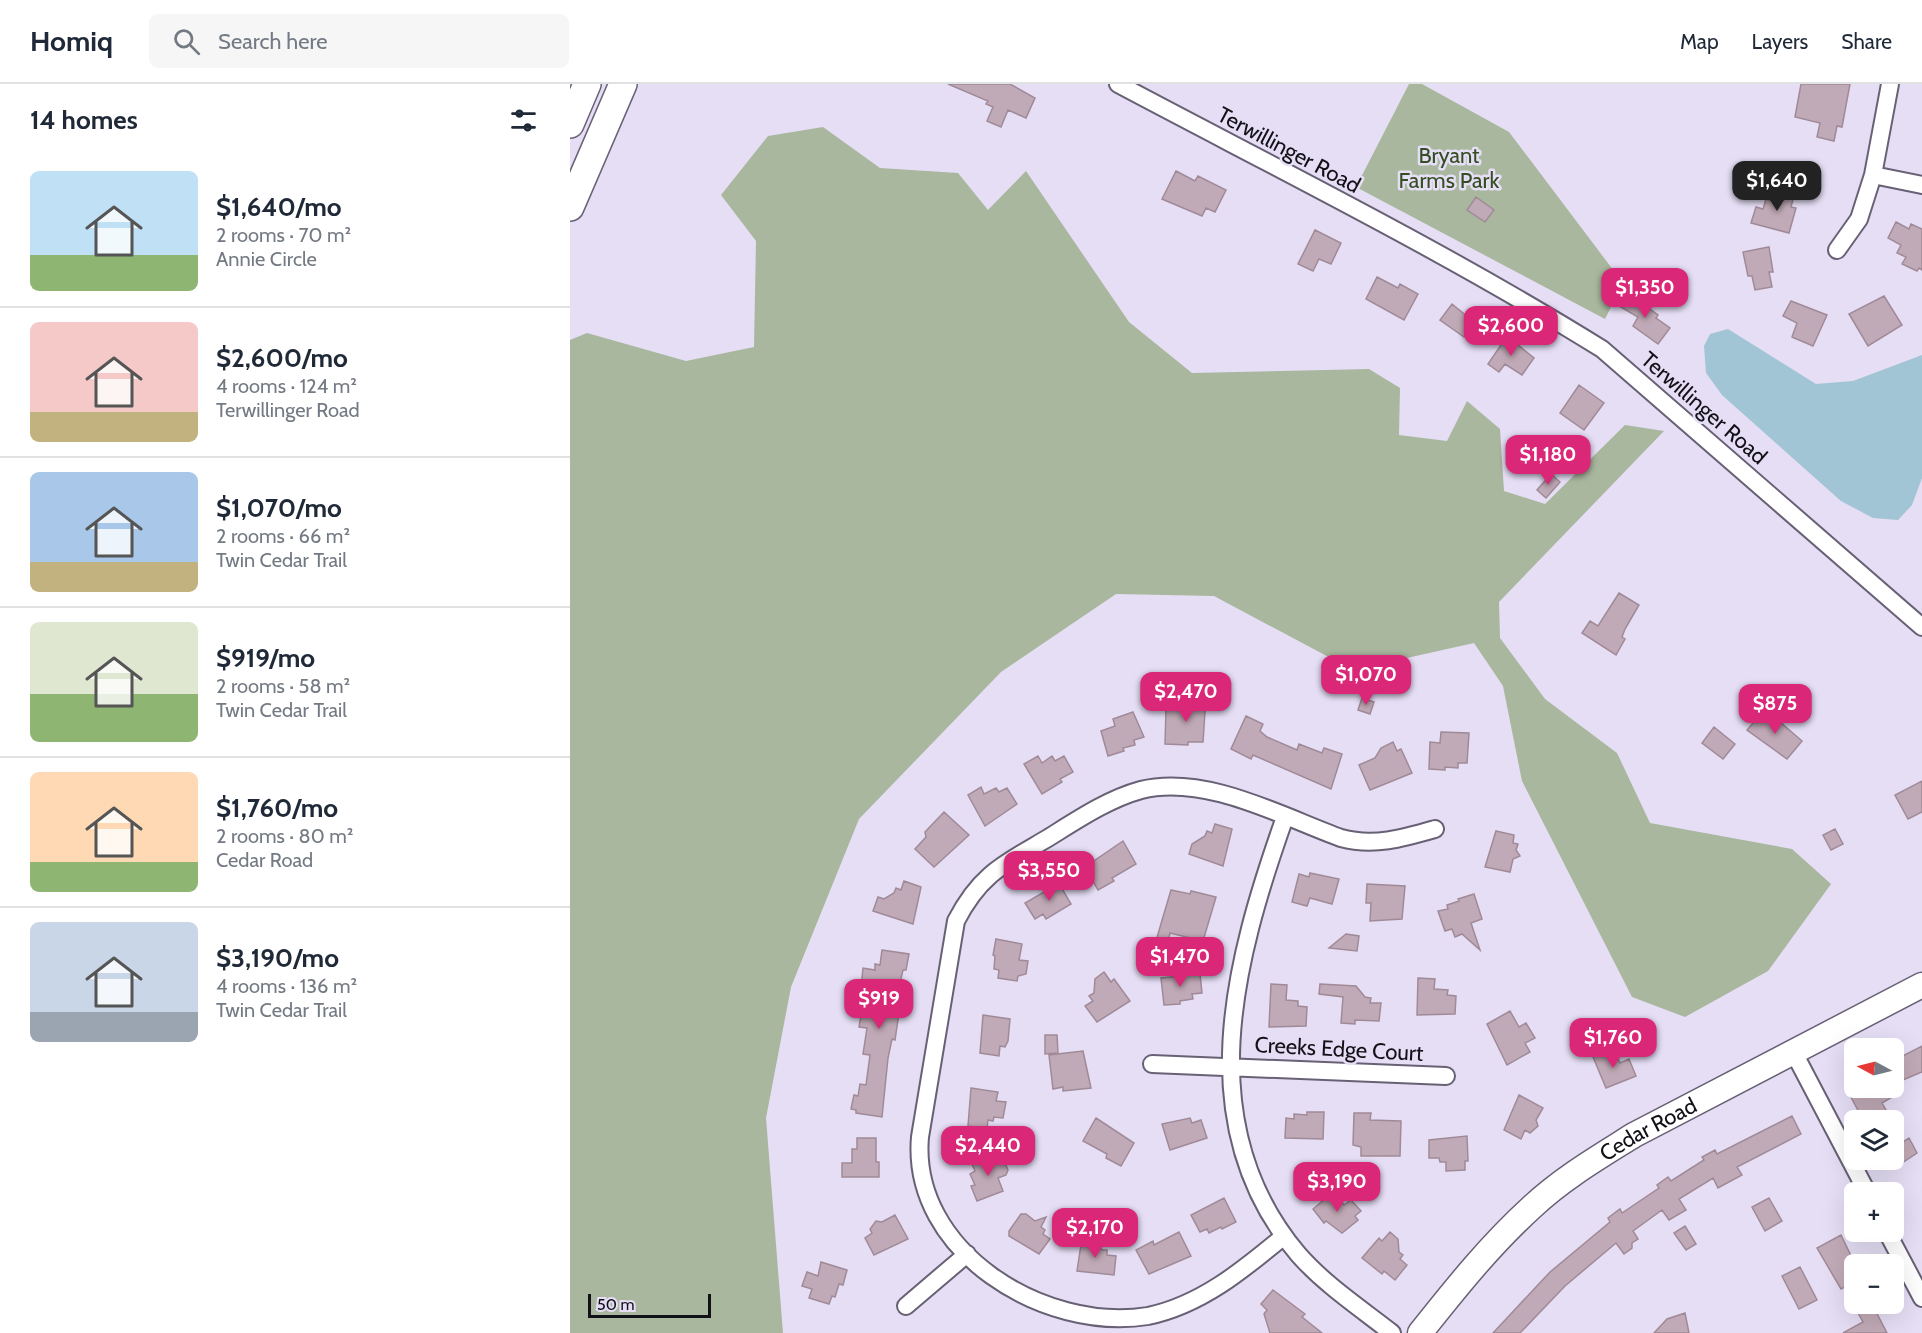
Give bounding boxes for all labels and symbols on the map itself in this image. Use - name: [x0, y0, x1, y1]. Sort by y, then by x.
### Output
- street label: Terwillinger Road: [1213, 101, 1365, 199]
- park label: Bryant Farms Park: [1399, 142, 1500, 194]
- pin: $1,640: [1728, 161, 1826, 212]
- pin: $1,350: [1596, 268, 1694, 319]
- pin: $2,600: [1462, 306, 1560, 357]
- street label: Terwillinger Road: [1636, 346, 1772, 470]
- pin: $1,180: [1499, 435, 1597, 486]
- pin: $1,070: [1317, 655, 1415, 706]
- pin: $2,470: [1137, 672, 1235, 723]
- pin: $875: [1739, 684, 1811, 735]
- pin: $3,550: [1000, 851, 1098, 902]
- pin: $1,470: [1131, 937, 1229, 988]
- pin: $919: [843, 979, 915, 1030]
- pin: $1,760: [1564, 1018, 1662, 1069]
- street label: Creeks Edge Court: [1254, 1031, 1425, 1067]
- north arrow: [1844, 1038, 1904, 1098]
- street label: Cedar Road: [1594, 1091, 1701, 1167]
- pin: $2,440: [939, 1126, 1037, 1177]
- pin: $3,190: [1288, 1162, 1386, 1213]
- pin: $2,170: [1046, 1208, 1144, 1259]
- scale bar: [588, 1291, 711, 1318]

